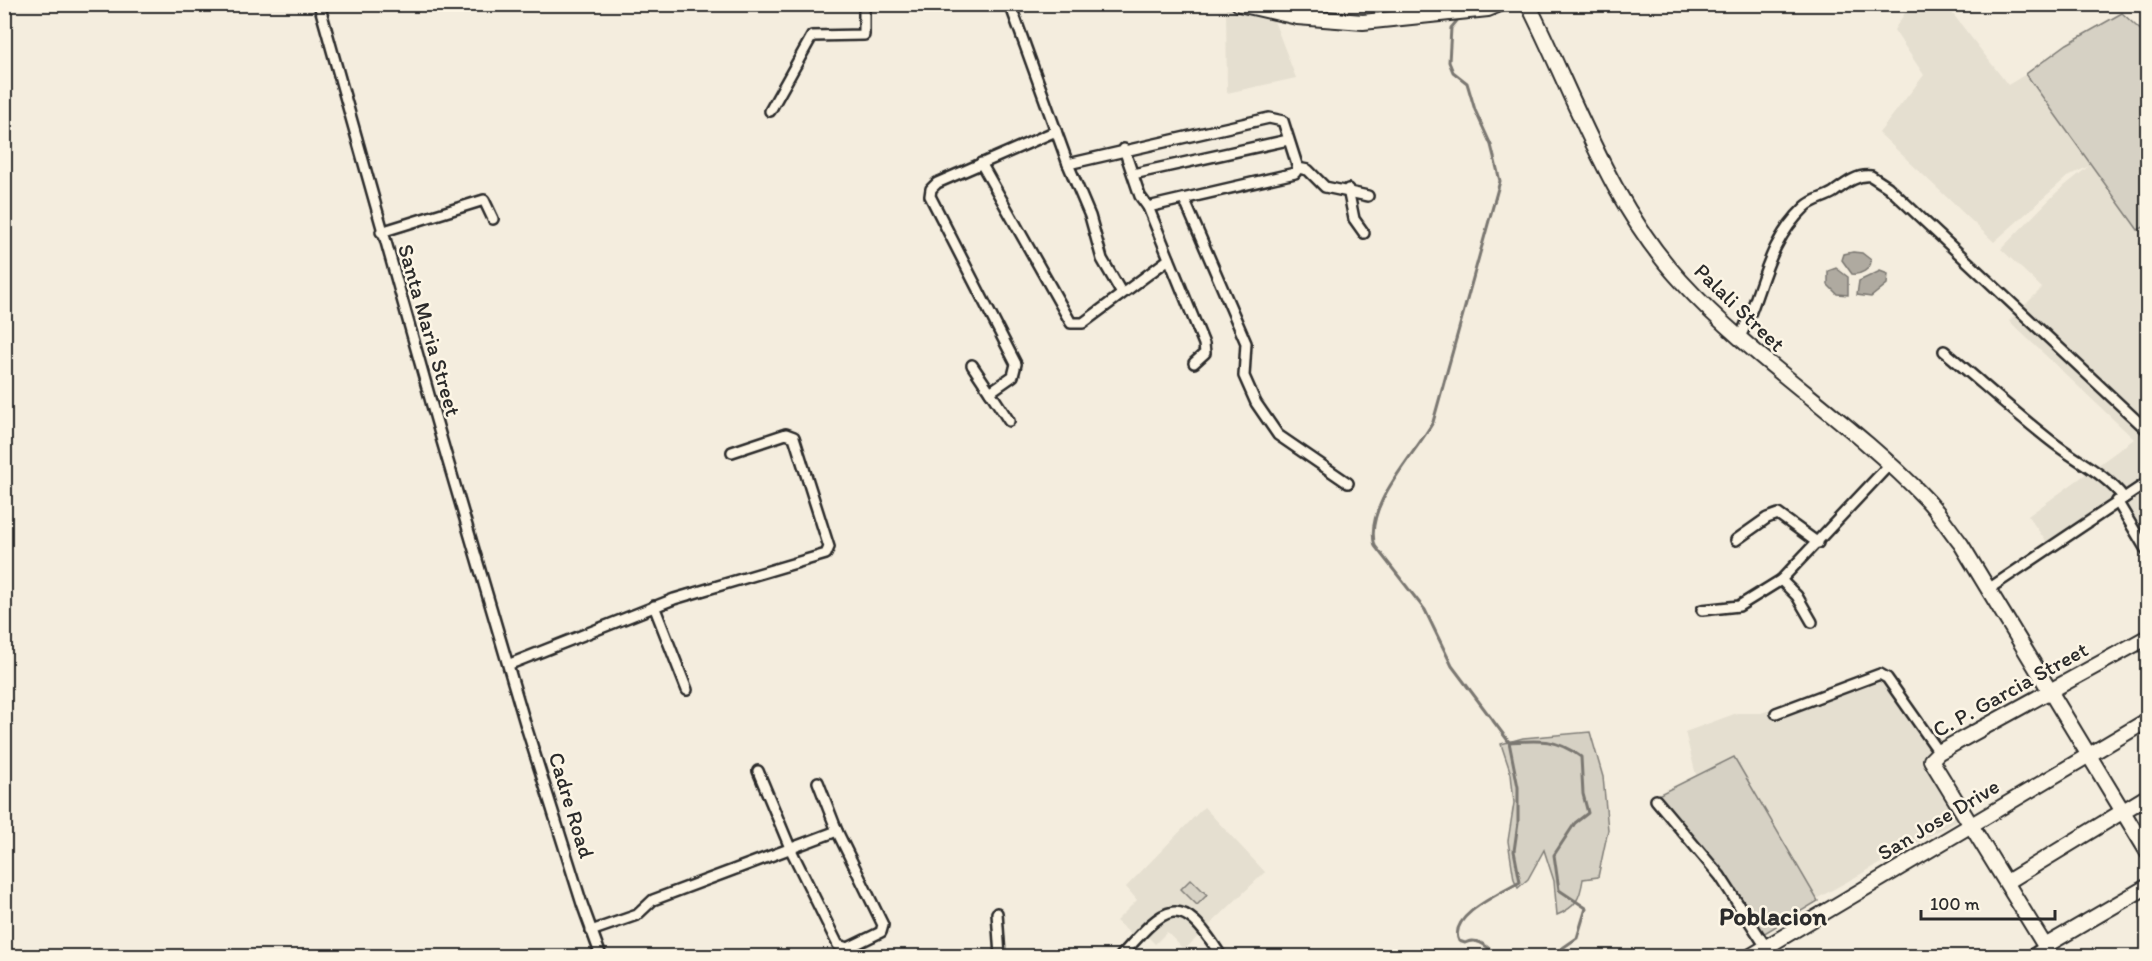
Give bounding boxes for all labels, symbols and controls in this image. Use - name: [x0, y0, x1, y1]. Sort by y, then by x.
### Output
- street label: Santa Maria Street: [392, 241, 467, 419]
- street label: Palali Street: [1689, 257, 1791, 357]
- street label: C. P. Garcia Street: [1928, 636, 2093, 743]
- street label: Cadre Road: [543, 749, 600, 862]
- street label: San Jose Drive: [1872, 772, 2004, 866]
- scale bar: [1921, 883, 2054, 921]
- text: 100 m: [1930, 893, 1980, 915]
- district label: Poblacion: [1719, 900, 1827, 932]

